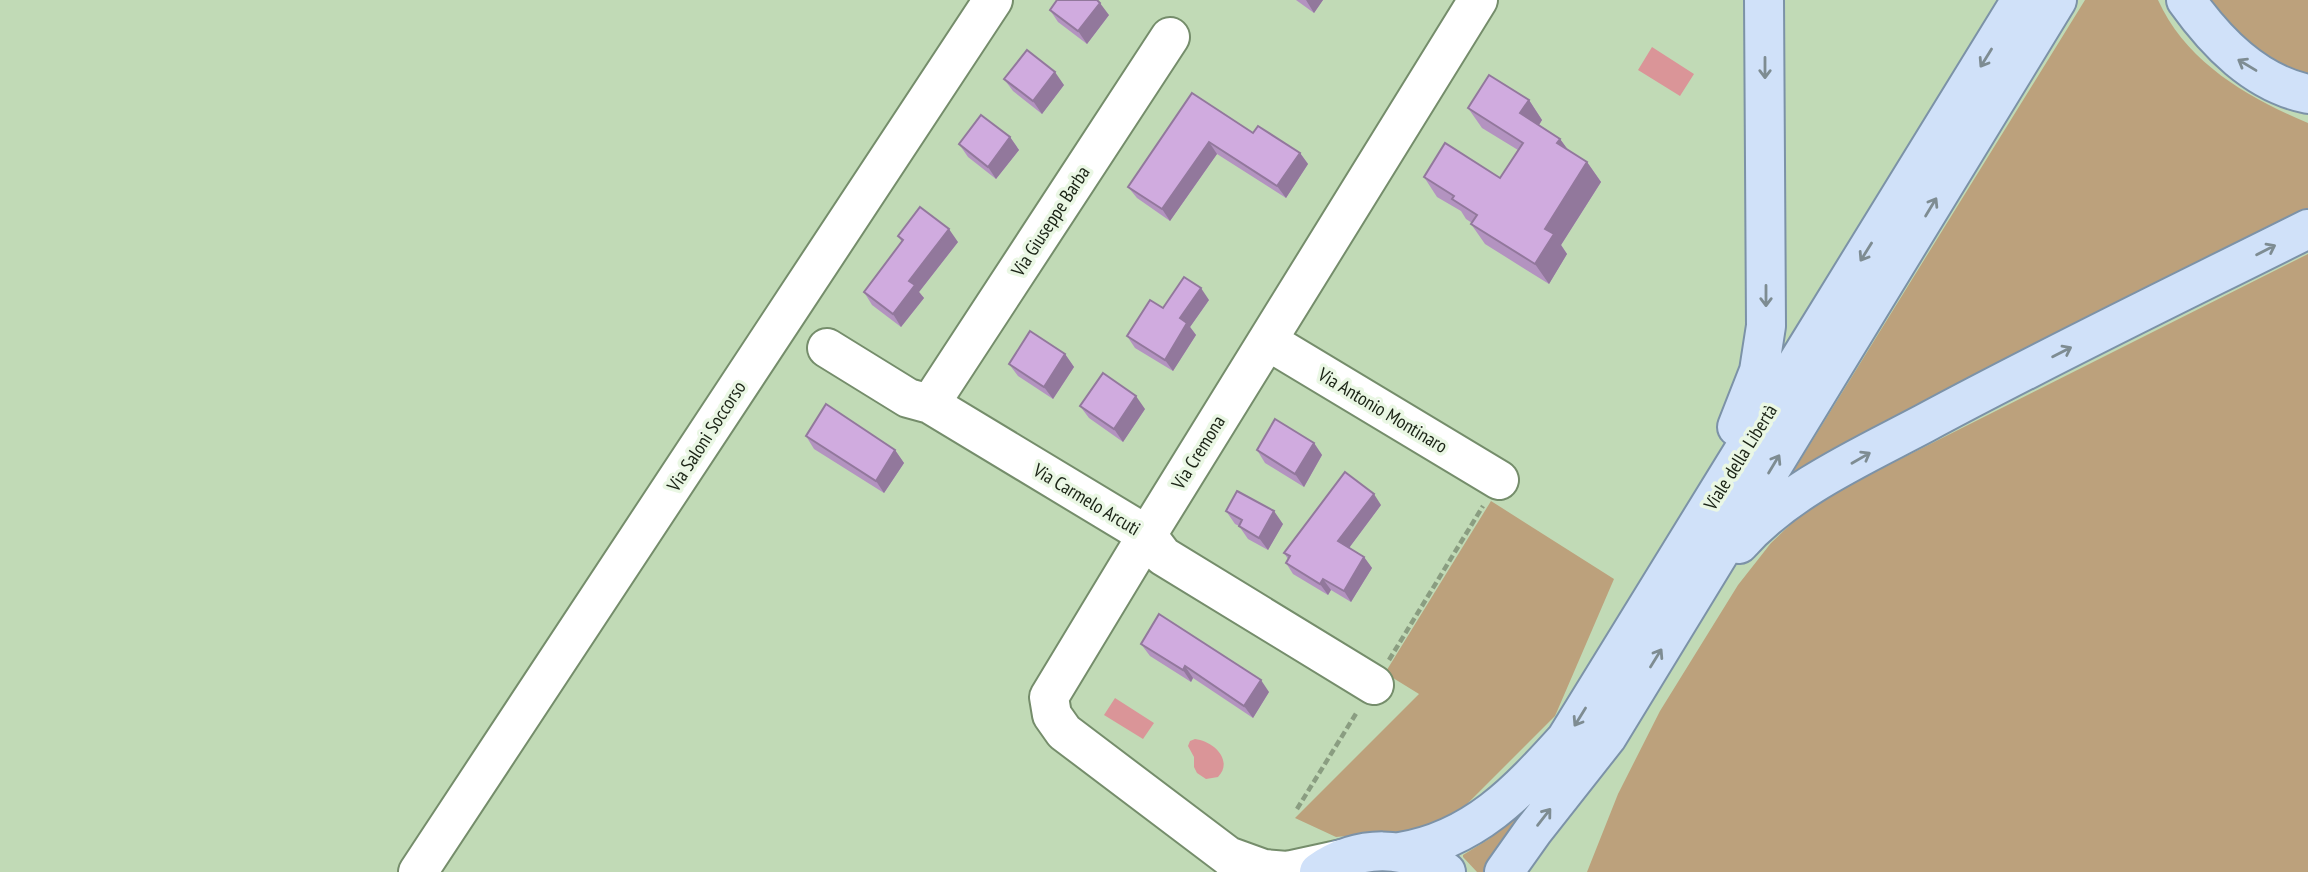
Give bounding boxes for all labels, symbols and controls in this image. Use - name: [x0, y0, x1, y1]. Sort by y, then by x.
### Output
- one-way arrow: [1978, 48, 1992, 68]
- one-way arrow: [1758, 56, 1772, 79]
- one-way arrow: [2238, 57, 2258, 71]
- street label: Via Giuseppe Barba: [1005, 161, 1095, 281]
- one-way arrow: [1924, 197, 1938, 217]
- one-way arrow: [1859, 241, 1873, 261]
- one-way arrow: [2255, 243, 2276, 257]
- one-way arrow: [1759, 284, 1773, 307]
- one-way arrow: [2051, 344, 2072, 358]
- street label: Via Antonio Montinaro: [1313, 361, 1452, 458]
- street label: Via Saloni Soccorso: [661, 376, 751, 496]
- street label: Viale della Libertà: [1698, 400, 1782, 515]
- street label: Via Cremona: [1165, 411, 1230, 494]
- one-way arrow: [1850, 451, 1870, 465]
- one-way arrow: [1767, 455, 1782, 474]
- street label: Via Carmelo Arcuti: [1028, 457, 1145, 540]
- one-way arrow: [1649, 649, 1663, 669]
- one-way arrow: [1573, 706, 1587, 726]
- one-way arrow: [1536, 808, 1551, 826]

